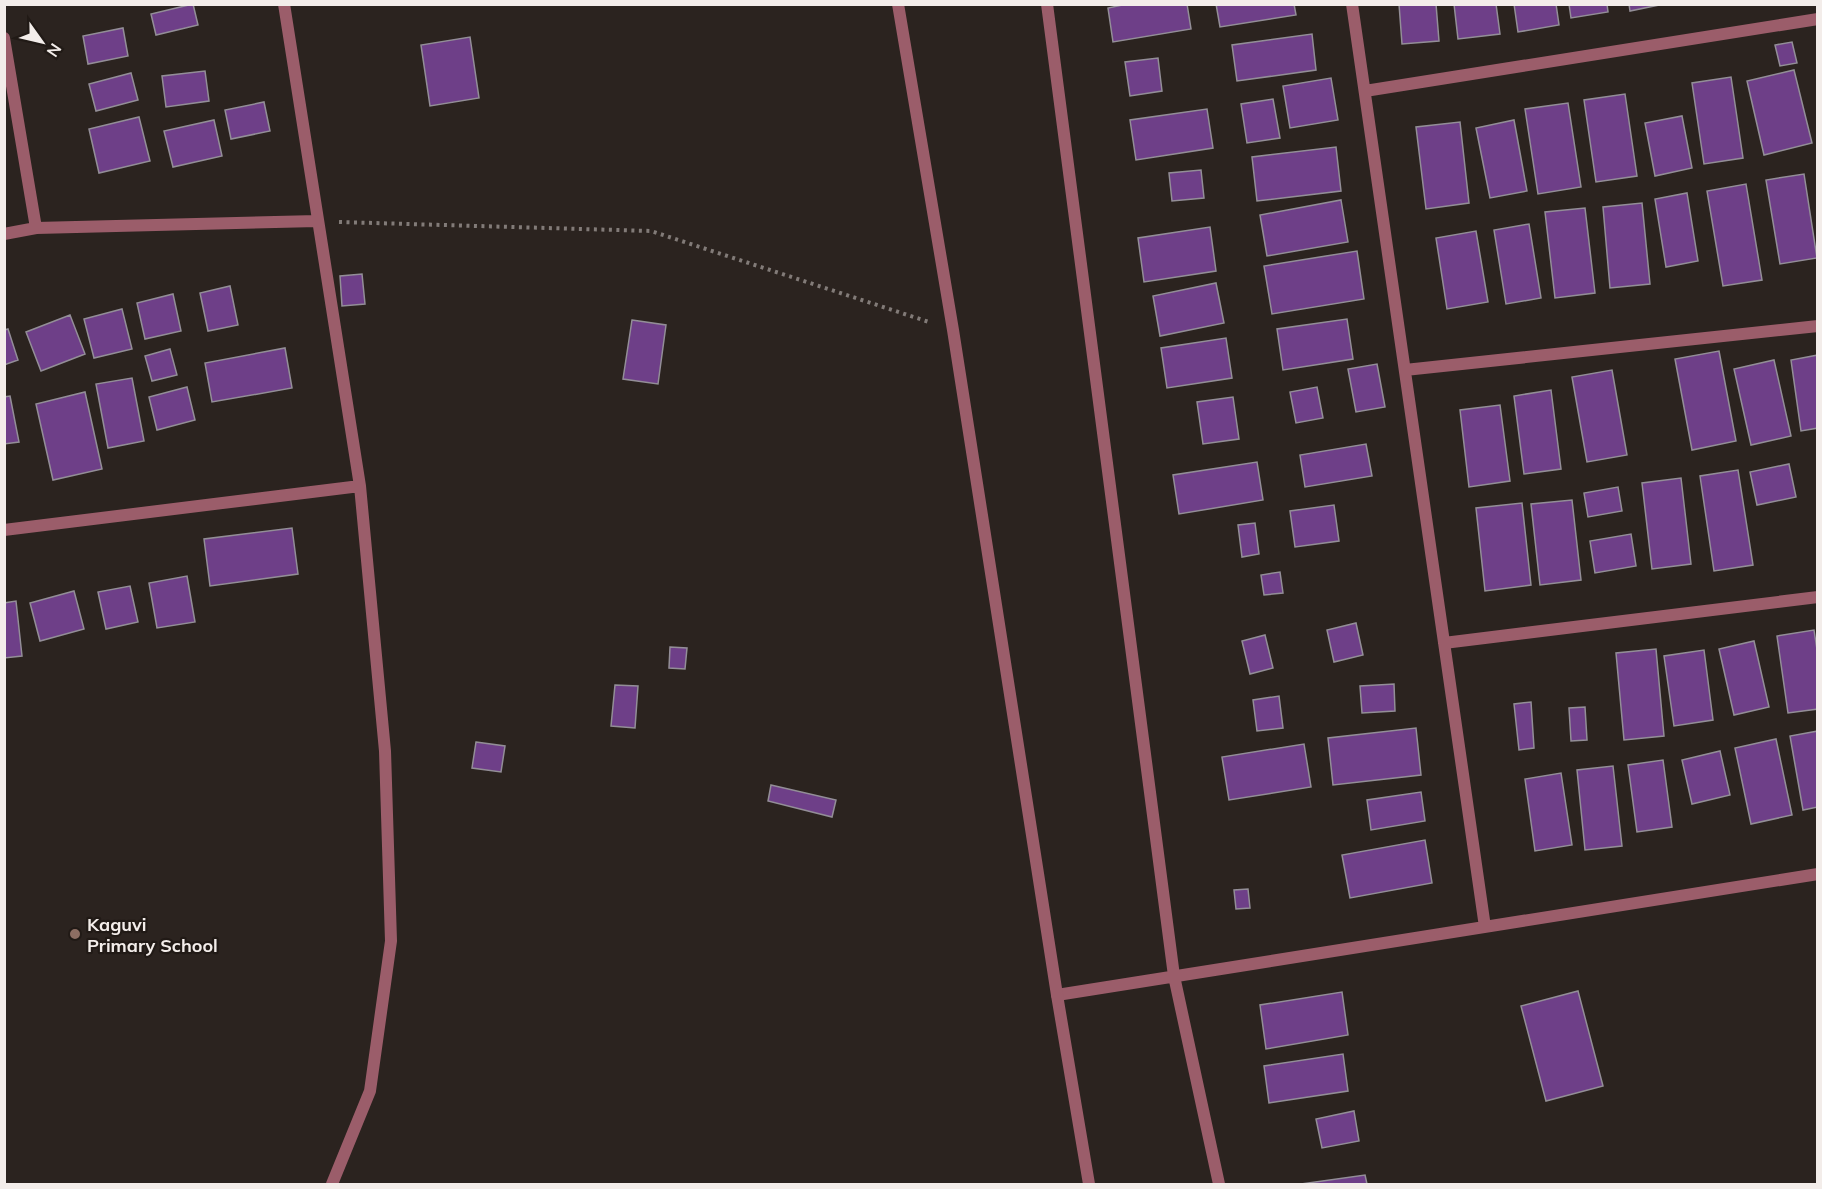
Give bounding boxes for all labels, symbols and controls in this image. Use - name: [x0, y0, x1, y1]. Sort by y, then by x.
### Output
- north arrow: [12, 12, 72, 72]
- text: N: [43, 40, 66, 61]
- place label: Kaguvi Primary School: [87, 913, 218, 957]
- marker: Kaguvi Primary School: [68, 927, 82, 941]

